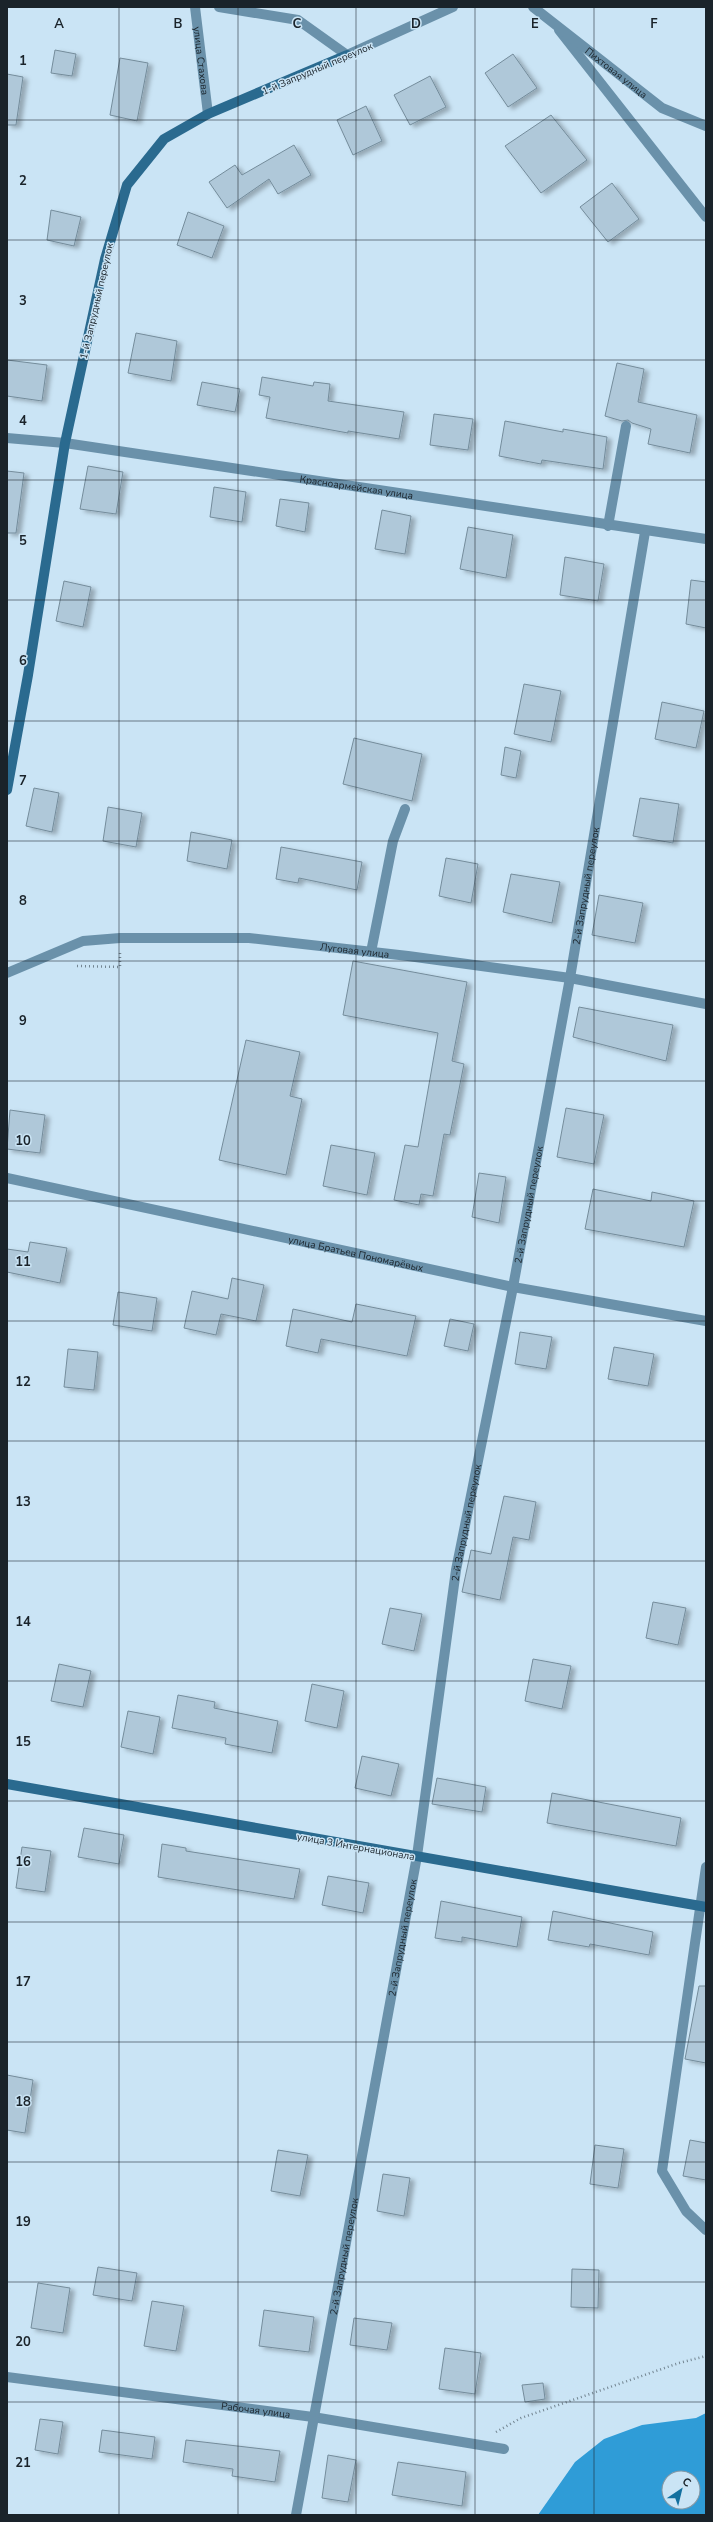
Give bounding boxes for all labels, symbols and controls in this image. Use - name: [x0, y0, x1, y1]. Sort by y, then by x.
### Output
- text: A: [54, 15, 64, 33]
- text: B: [174, 15, 183, 33]
- text: C: [293, 15, 302, 33]
- text: D: [411, 15, 421, 33]
- text: E: [531, 15, 539, 33]
- text: F: [650, 15, 658, 33]
- street label: улица Стахова: [189, 26, 212, 96]
- street label: 1-й Запрудный переулок: [260, 39, 376, 99]
- street label: Пихтовая улица: [582, 44, 650, 102]
- text: 1: [19, 52, 27, 70]
- text: 2: [19, 172, 27, 190]
- street label: 1-й Запрудный переулок: [77, 241, 117, 361]
- text: 3: [19, 292, 27, 310]
- text: 4: [19, 412, 27, 430]
- street label: Красноармейская улица: [299, 472, 414, 503]
- text: 5: [19, 532, 27, 550]
- text: 6: [19, 652, 27, 670]
- text: 7: [19, 772, 27, 790]
- street label: 2-й Запрудный переулок: [570, 825, 603, 946]
- text: 8: [19, 892, 27, 910]
- street label: Луговая улица: [319, 940, 390, 962]
- text: 9: [19, 1012, 27, 1030]
- text: 10: [15, 1132, 31, 1150]
- street label: 2-й Запрудный переулок: [511, 1144, 547, 1265]
- street label: улица Братьев Пономарёвых: [287, 1233, 425, 1276]
- text: 11: [15, 1253, 31, 1271]
- text: 12: [15, 1373, 31, 1391]
- street label: 2-й Запрудный переулок: [449, 1462, 485, 1582]
- text: 13: [15, 1493, 31, 1511]
- text: 14: [15, 1613, 31, 1631]
- text: 15: [15, 1733, 31, 1751]
- street label: улица 3 Интернационала: [296, 1830, 416, 1864]
- text: 16: [15, 1853, 31, 1871]
- street label: 2-й Запрудный переулок: [385, 1877, 421, 1998]
- text: 17: [15, 1973, 31, 1991]
- text: 18: [15, 2093, 31, 2111]
- street label: 2-й Запрудный переулок: [327, 2196, 362, 2316]
- text: 19: [15, 2213, 31, 2231]
- text: 20: [15, 2333, 31, 2351]
- street label: Рабочая улица: [220, 2399, 291, 2422]
- text: 21: [15, 2454, 31, 2472]
- north arrow: [661, 2470, 701, 2510]
- text: С: [679, 2474, 694, 2491]

